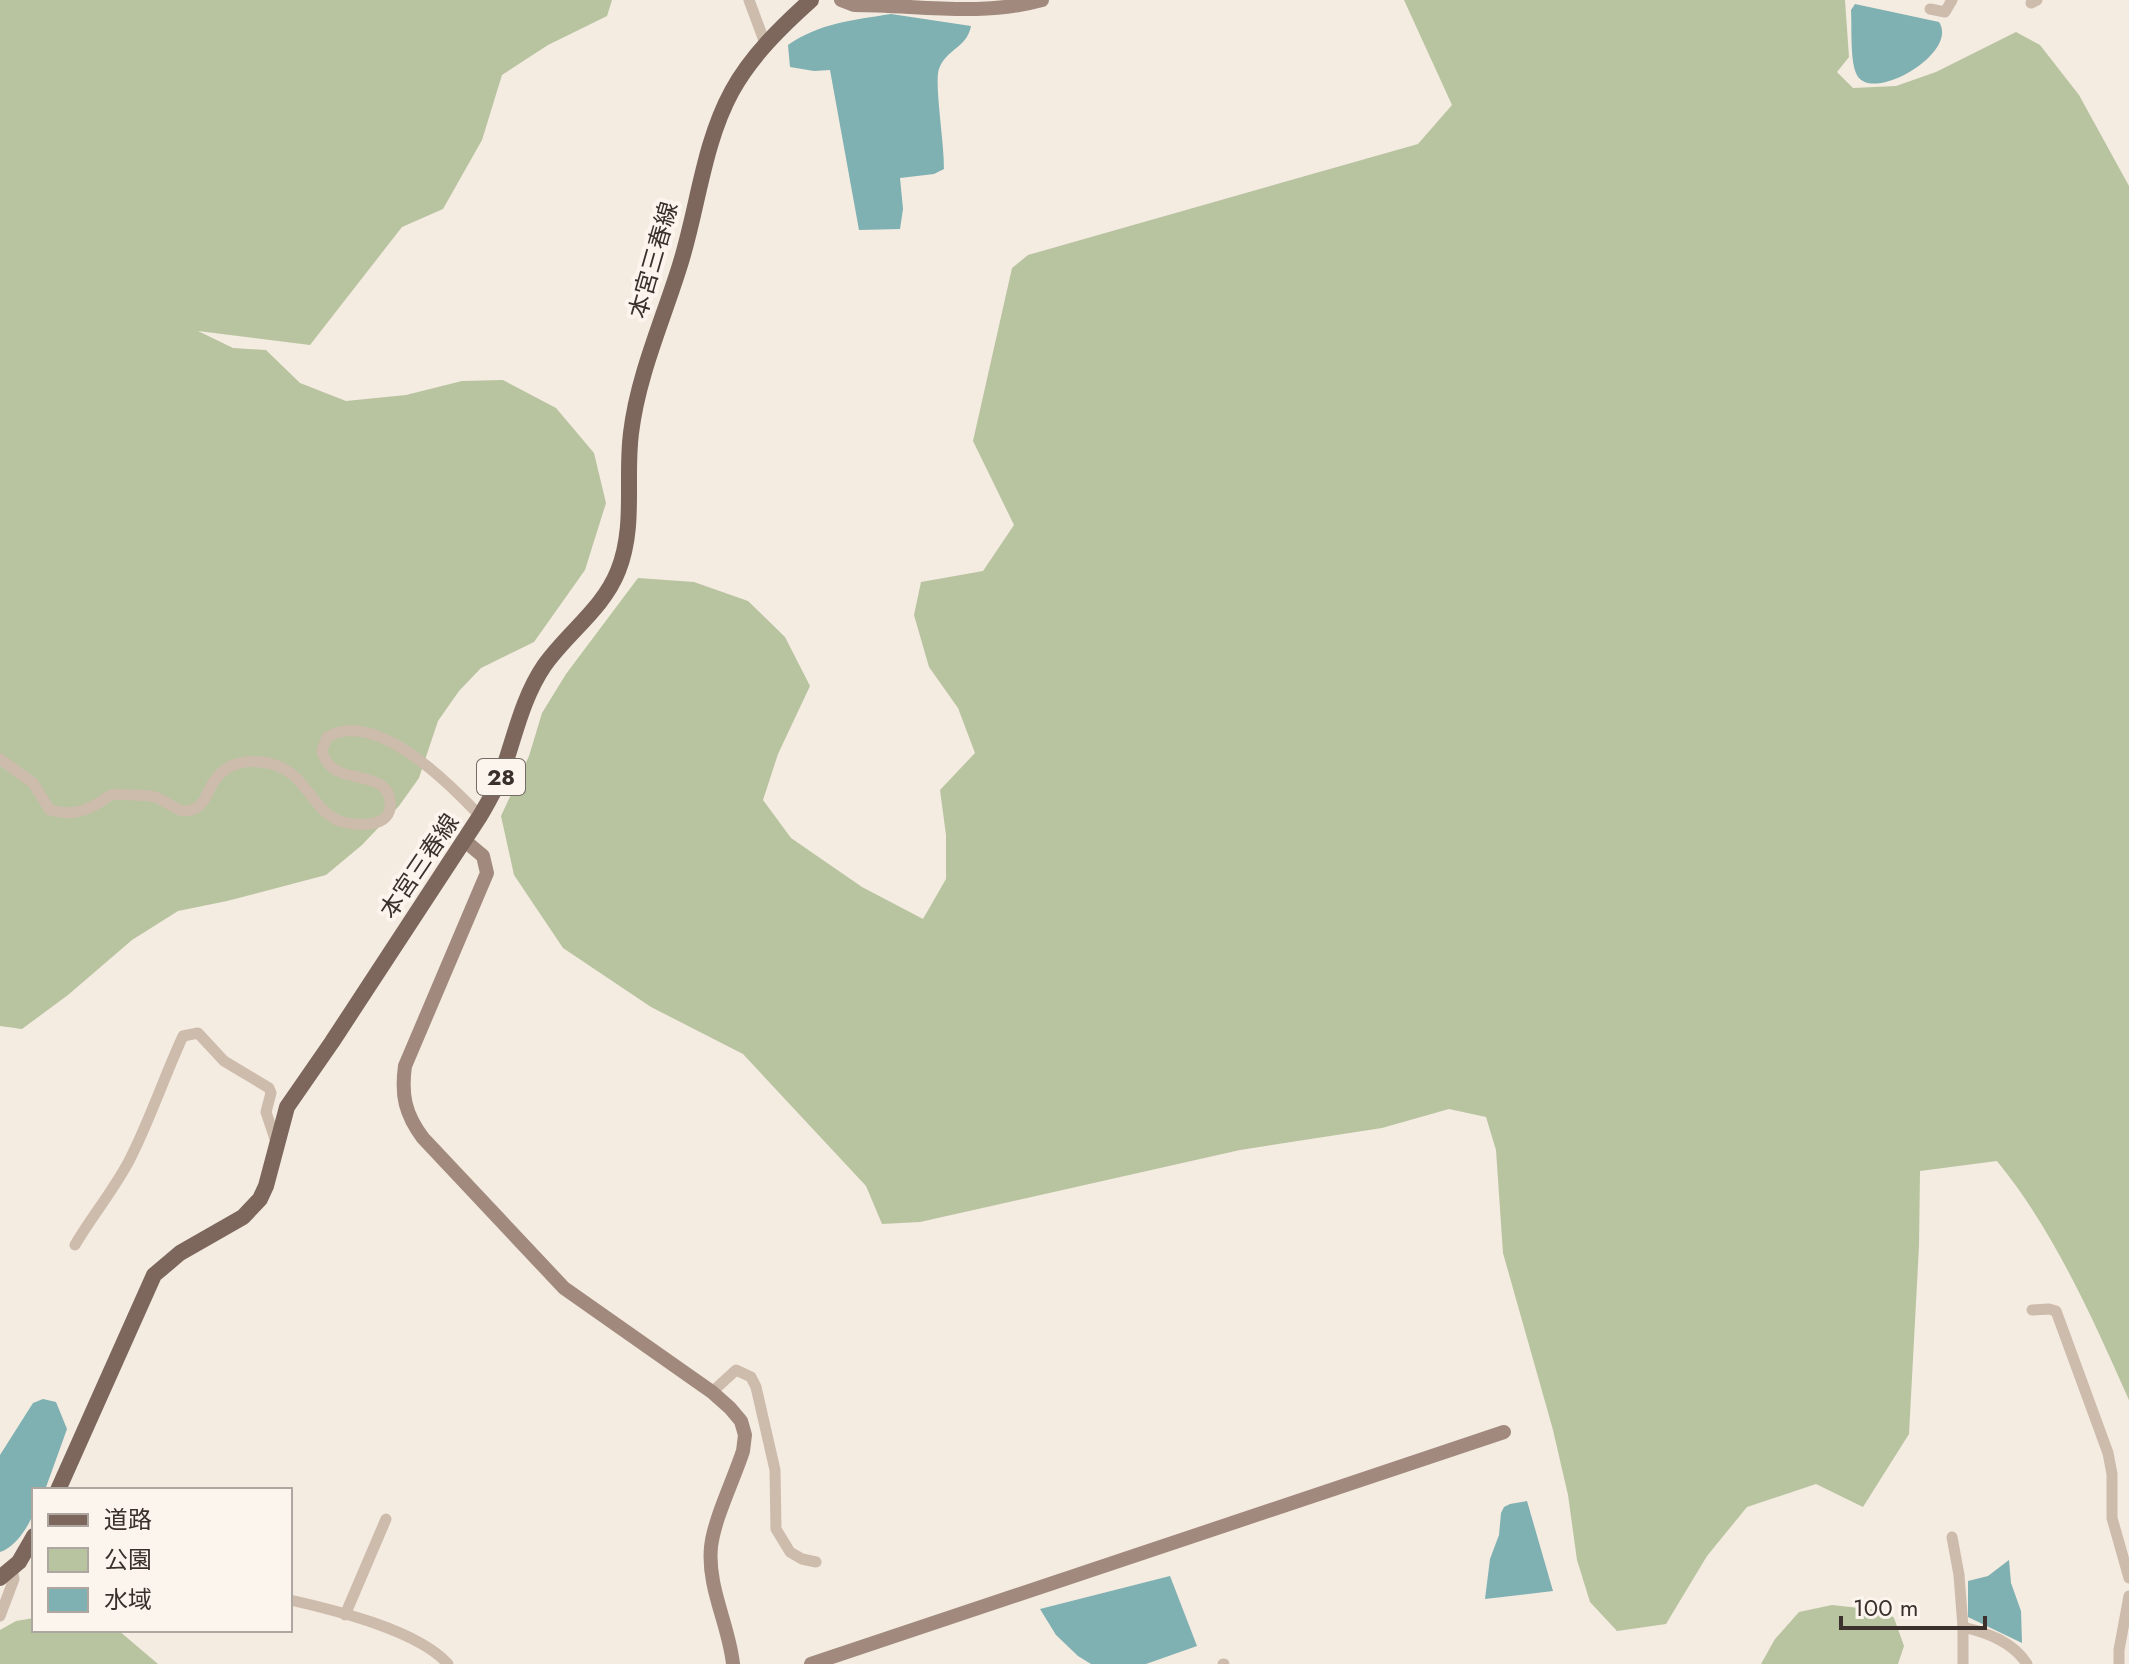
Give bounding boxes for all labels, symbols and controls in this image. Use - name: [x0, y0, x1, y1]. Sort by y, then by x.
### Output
- street label: 本宮三春線: [620, 198, 686, 322]
- road number: 28: [477, 759, 525, 795]
- street label: 本宮三春線: [371, 806, 467, 926]
- legend: [32, 1488, 292, 1632]
- text: 道路: [104, 1502, 152, 1537]
- text: 公園: [104, 1542, 152, 1577]
- scale bar: [1841, 1580, 1985, 1630]
- text: 水域: [104, 1582, 152, 1617]
- text: 100 m: [1853, 1590, 1919, 1625]

